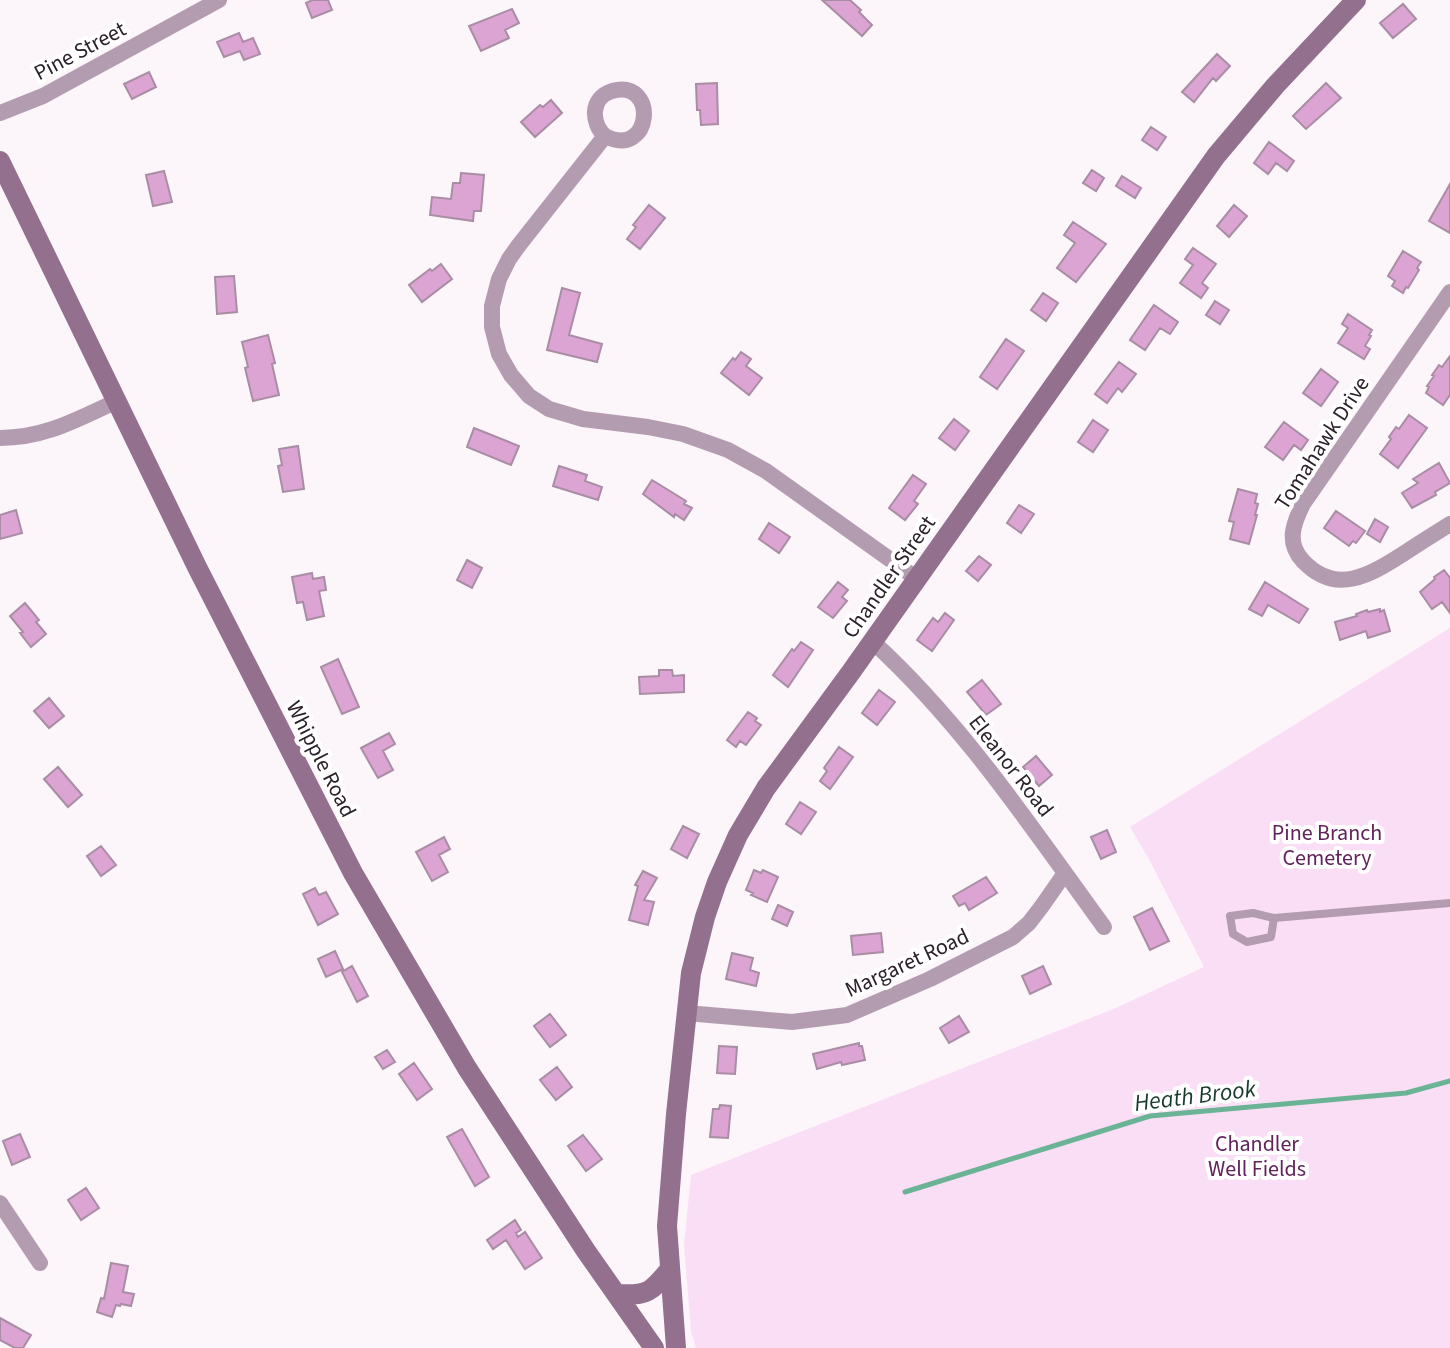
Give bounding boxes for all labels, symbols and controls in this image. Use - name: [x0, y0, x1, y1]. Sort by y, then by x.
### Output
- street label: Pine Street: [28, 13, 132, 89]
- street label: Tomahawk Drive: [1267, 370, 1377, 516]
- street label: Chandler Street: [835, 509, 944, 645]
- street label: Whipple Road: [278, 695, 364, 823]
- street label: Eleanor Road: [961, 708, 1061, 824]
- park label: Pine Branch Cemetery: [1272, 817, 1382, 874]
- street label: Margaret Road: [840, 920, 974, 1006]
- water label: Heath Brook: [1132, 1071, 1258, 1121]
- park label: Chandler Well Fields: [1208, 1128, 1306, 1185]

